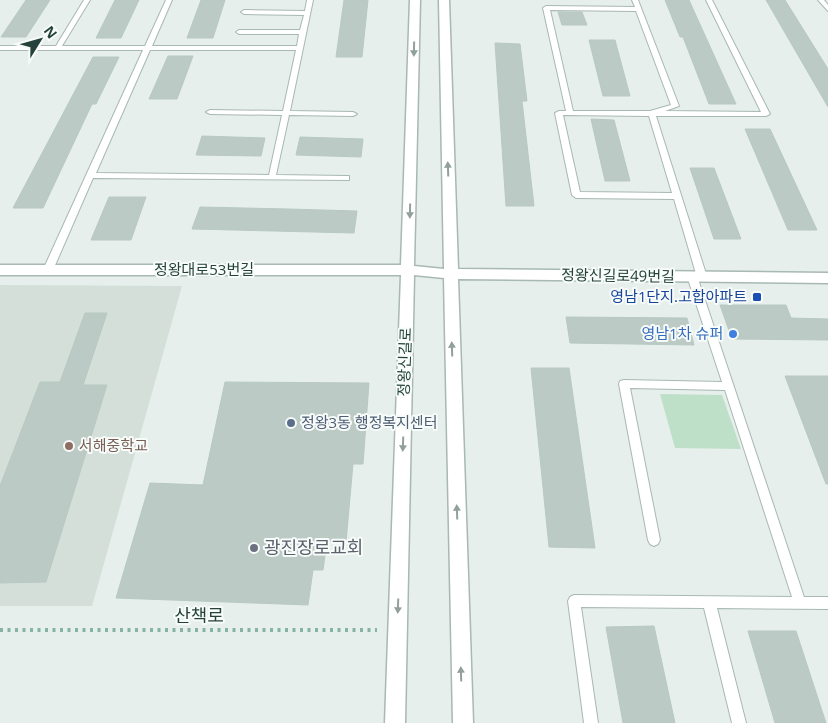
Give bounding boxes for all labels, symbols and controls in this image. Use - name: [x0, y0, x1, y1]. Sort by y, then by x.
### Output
- north arrow: [15, 15, 65, 65]
- text: N: [40, 22, 62, 42]
- one-way arrow: [410, 41, 418, 57]
- one-way arrow: [444, 161, 452, 177]
- one-way arrow: [406, 203, 414, 219]
- street label: 정왕대로53번길: [154, 259, 254, 279]
- street label: 정왕신길로49번길: [561, 264, 675, 286]
- place label: 영남1단지.고합아파트: [610, 286, 747, 306]
- marker: 영남1단지.고합아파트: [751, 291, 763, 303]
- place label: 영남1차 슈퍼: [642, 323, 723, 343]
- street label: 정왕신길로: [393, 327, 415, 397]
- marker: 영남1차 슈퍼: [727, 328, 739, 340]
- one-way arrow: [448, 341, 456, 357]
- place label: 정왕3동 행정복지센터: [301, 412, 438, 432]
- marker: 정왕3동 행정복지센터: [285, 417, 297, 429]
- place label: 서해중학교: [79, 435, 148, 455]
- one-way arrow: [399, 436, 407, 452]
- marker: 서해중학교: [63, 440, 75, 452]
- one-way arrow: [452, 504, 460, 520]
- place label: 광진장로교회: [264, 535, 363, 559]
- marker: 광진장로교회: [248, 542, 260, 554]
- one-way arrow: [394, 598, 402, 614]
- street label: 산책로: [174, 603, 224, 627]
- one-way arrow: [457, 666, 465, 682]

